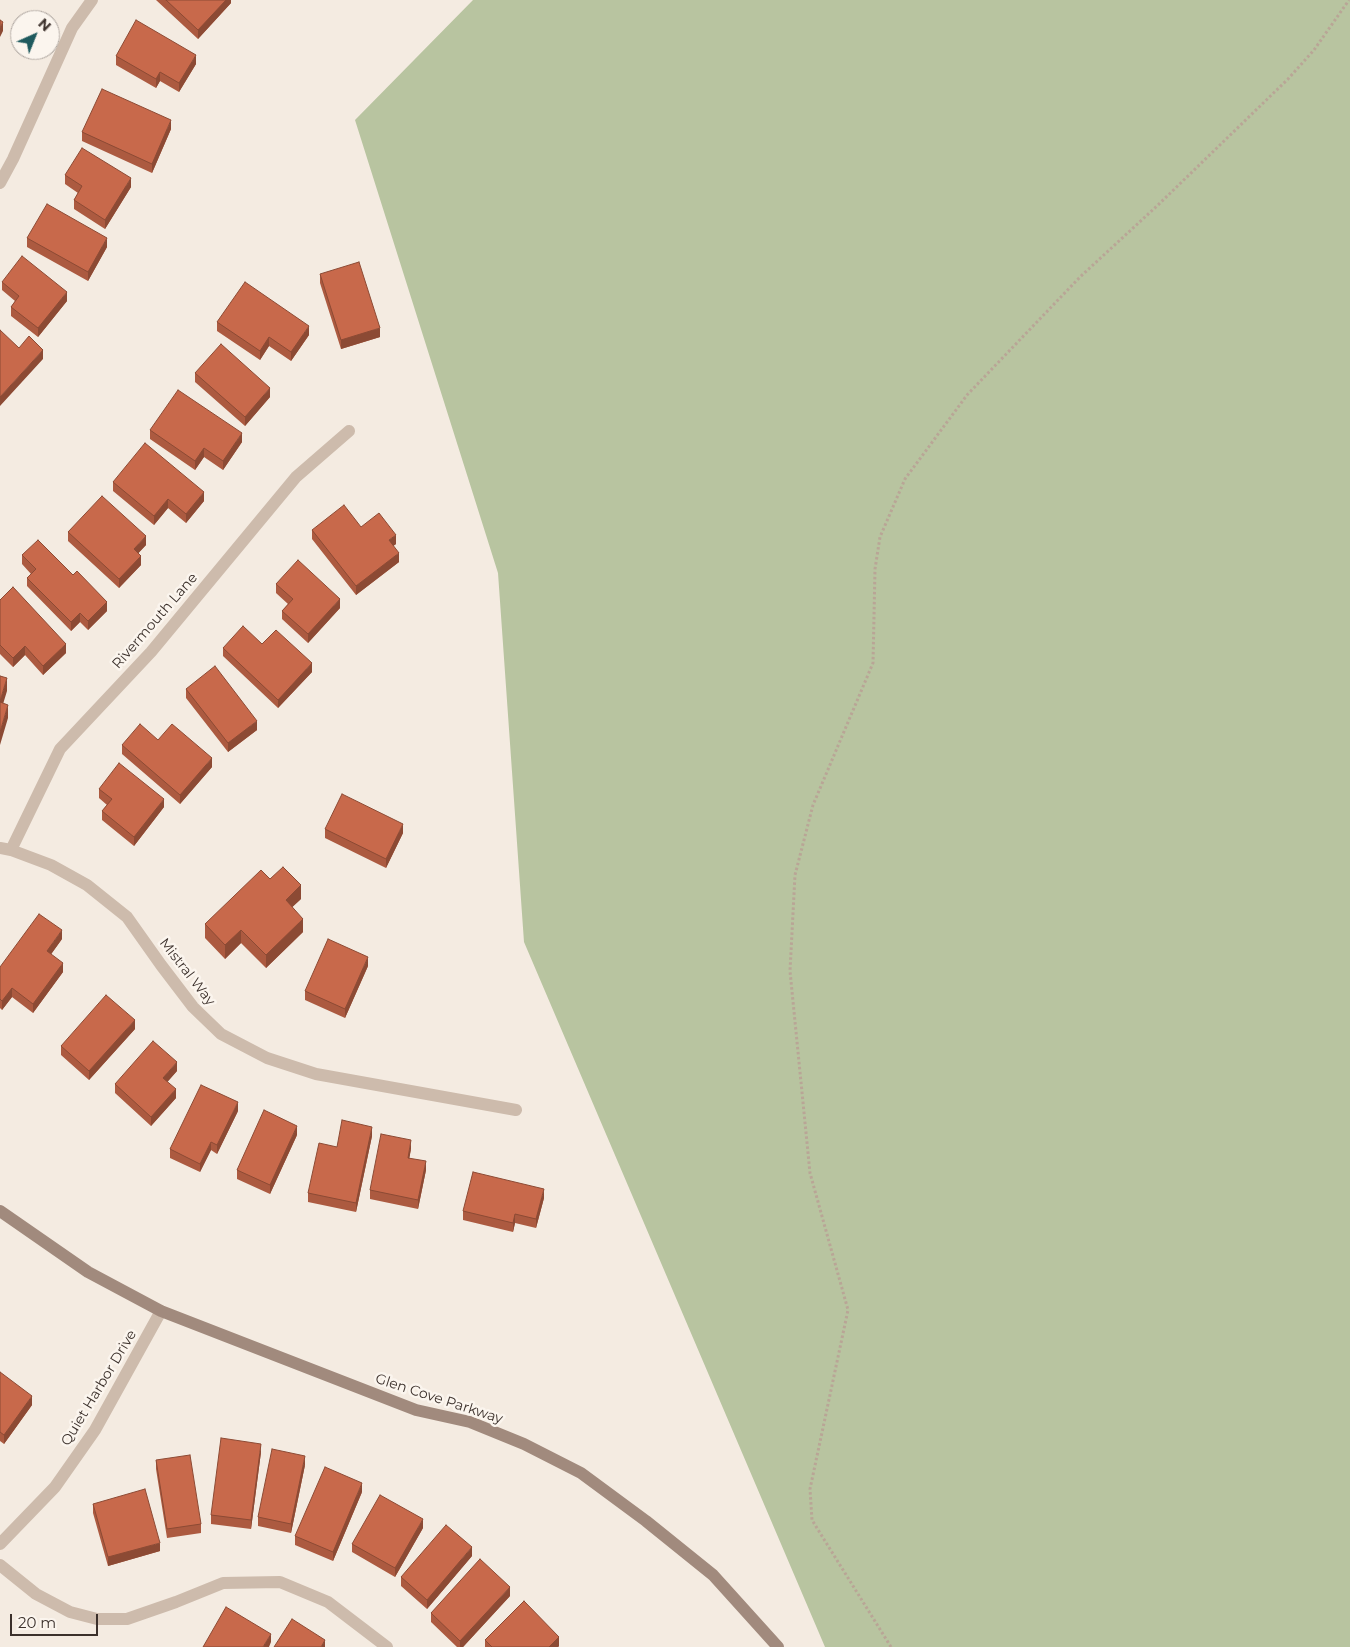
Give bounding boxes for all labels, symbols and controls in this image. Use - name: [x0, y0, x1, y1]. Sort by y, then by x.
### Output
- north arrow: [10, 10, 60, 60]
- text: N: [34, 15, 55, 35]
- street label: Rivermouth Lane: [109, 570, 201, 672]
- street label: Mistral Way: [156, 935, 218, 1009]
- street label: Quiet Harbor Drive: [58, 1327, 140, 1449]
- street label: Glen Cove Parkway: [373, 1370, 505, 1428]
- scale bar: [12, 1604, 100, 1636]
- text: 20 m: [18, 1613, 56, 1632]

